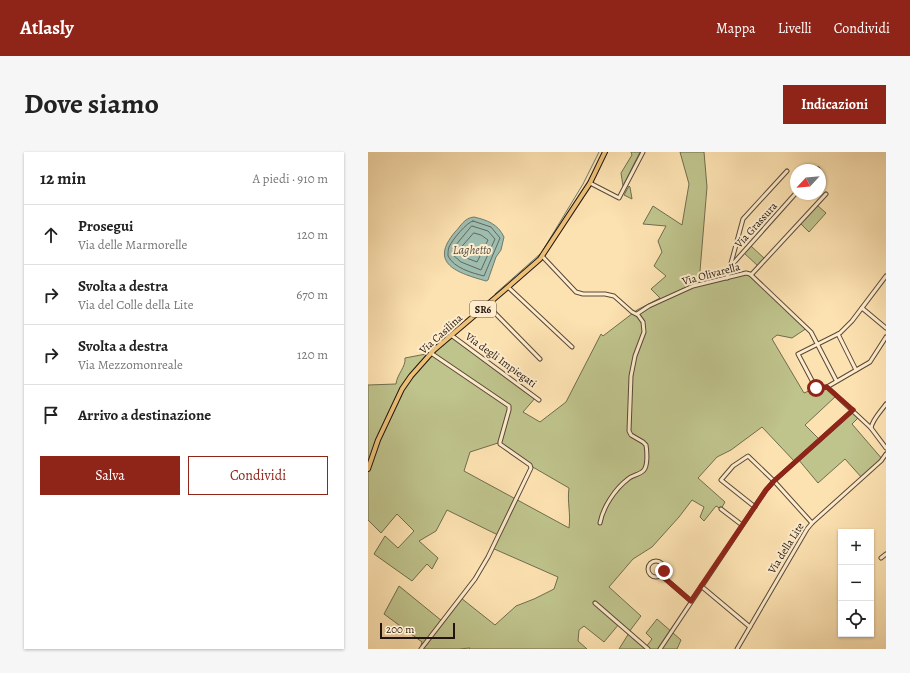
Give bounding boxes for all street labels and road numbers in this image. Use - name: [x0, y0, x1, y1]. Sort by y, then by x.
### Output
- street label: Via Grassura: [731, 198, 781, 252]
- street label: Via Olivarella: [679, 259, 742, 289]
- road number: SR6: [470, 301, 496, 317]
- street label: Via Casilina: [415, 310, 466, 358]
- street label: Via degli Impiegati: [461, 328, 540, 391]
- street label: Via della Lite: [764, 520, 808, 577]

